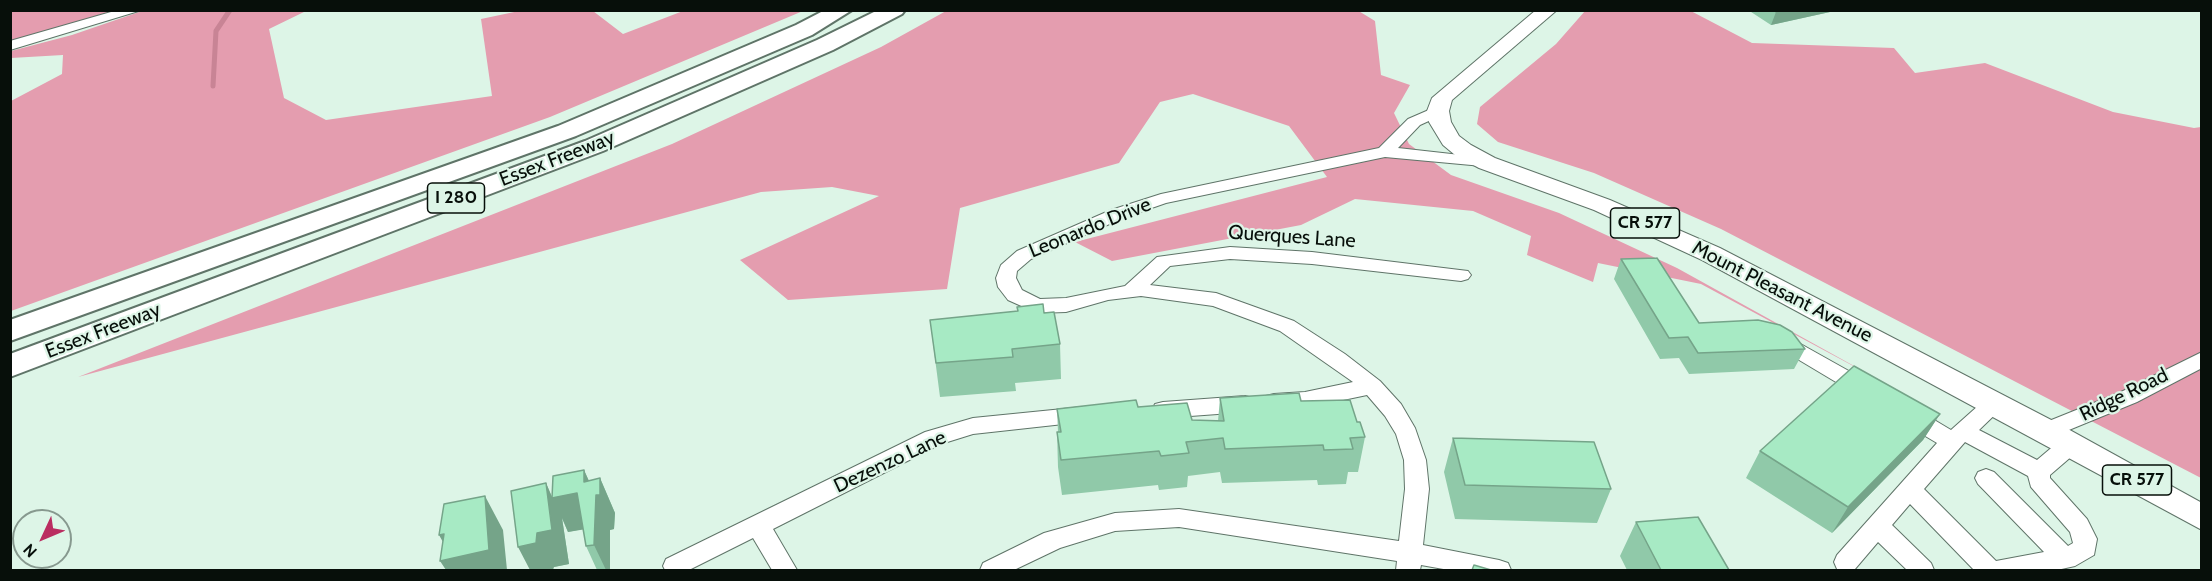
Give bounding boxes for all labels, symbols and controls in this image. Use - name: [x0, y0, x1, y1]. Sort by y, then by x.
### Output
- street label: Essex Freeway: [496, 126, 618, 192]
- road number: I 280: [428, 183, 484, 213]
- street label: Leonardo Drive: [1026, 193, 1154, 263]
- road number: CR 577: [1610, 208, 1680, 238]
- street label: Querques Lane: [1227, 221, 1357, 253]
- street label: Mount Pleasant Avenue: [1688, 236, 1876, 348]
- street label: Essex Freeway: [42, 298, 164, 364]
- street label: Ridge Road: [2076, 363, 2172, 427]
- street label: Dezenzo Lane: [830, 426, 950, 498]
- road number: CR 577: [2102, 465, 2172, 495]
- north arrow: [12, 509, 72, 569]
- text: N: [19, 540, 41, 561]

